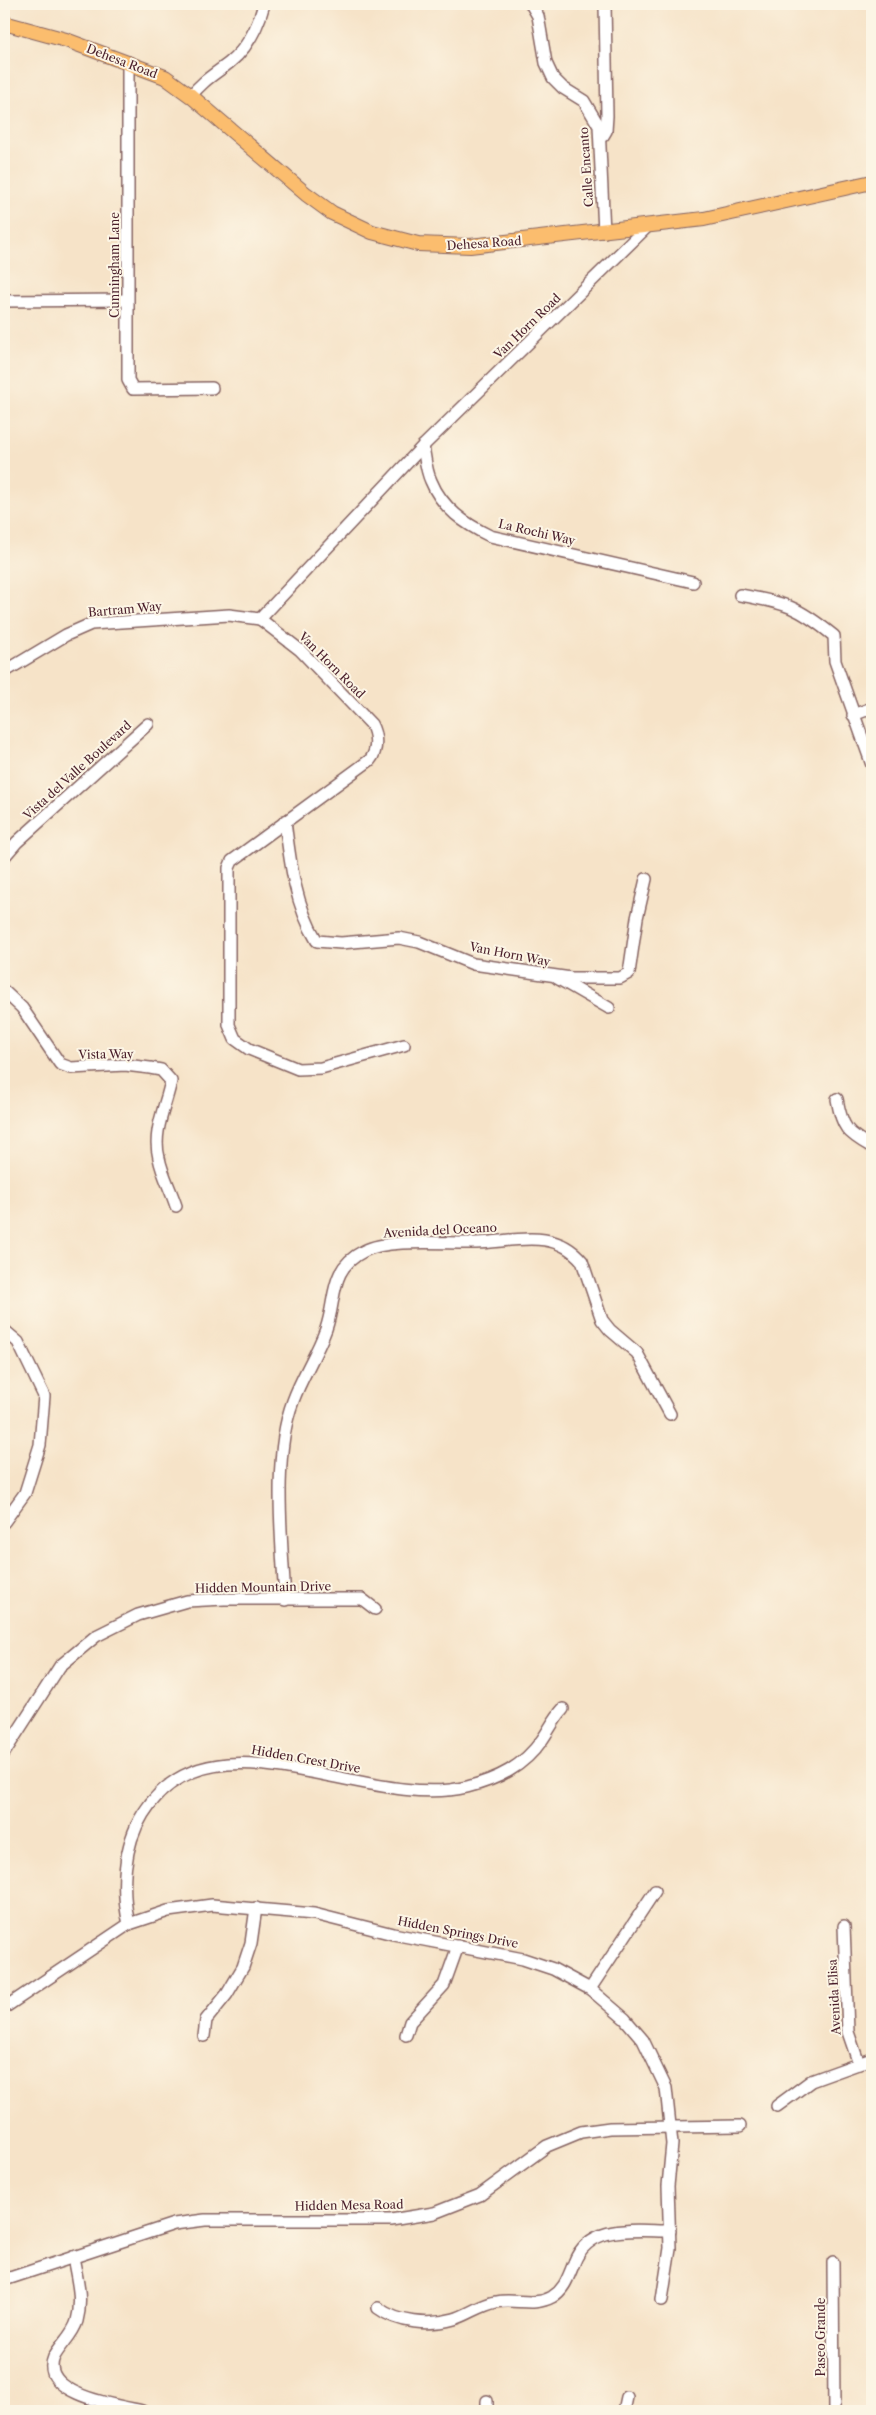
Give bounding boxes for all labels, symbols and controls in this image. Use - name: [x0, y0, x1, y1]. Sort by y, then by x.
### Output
- street label: Dehesa Road: [84, 41, 160, 82]
- street label: Calle Encanto: [576, 126, 596, 208]
- street label: Cunningham Lane: [107, 212, 122, 318]
- street label: Dehesa Road: [446, 233, 523, 253]
- street label: Van Horn Road: [490, 290, 564, 362]
- street label: La Rochi Way: [497, 516, 577, 548]
- street label: Bartram Way: [87, 598, 163, 620]
- street label: Van Horn Road: [295, 628, 369, 702]
- street label: Vista del Valle Boulevard: [19, 717, 135, 823]
- street label: Van Horn Way: [467, 939, 552, 969]
- street label: Vista Way: [77, 1046, 134, 1062]
- street label: Avenida del Oceano: [382, 1220, 497, 1241]
- street label: Hidden Mountain Drive: [195, 1578, 331, 1596]
- street label: Hidden Crest Drive: [250, 1742, 362, 1776]
- street label: Hidden Springs Drive: [396, 1913, 520, 1951]
- street label: Avenida Elisa: [824, 1958, 844, 2036]
- street label: Hidden Mesa Road: [294, 2197, 404, 2213]
- street label: Paseo Grande: [813, 2297, 828, 2377]

